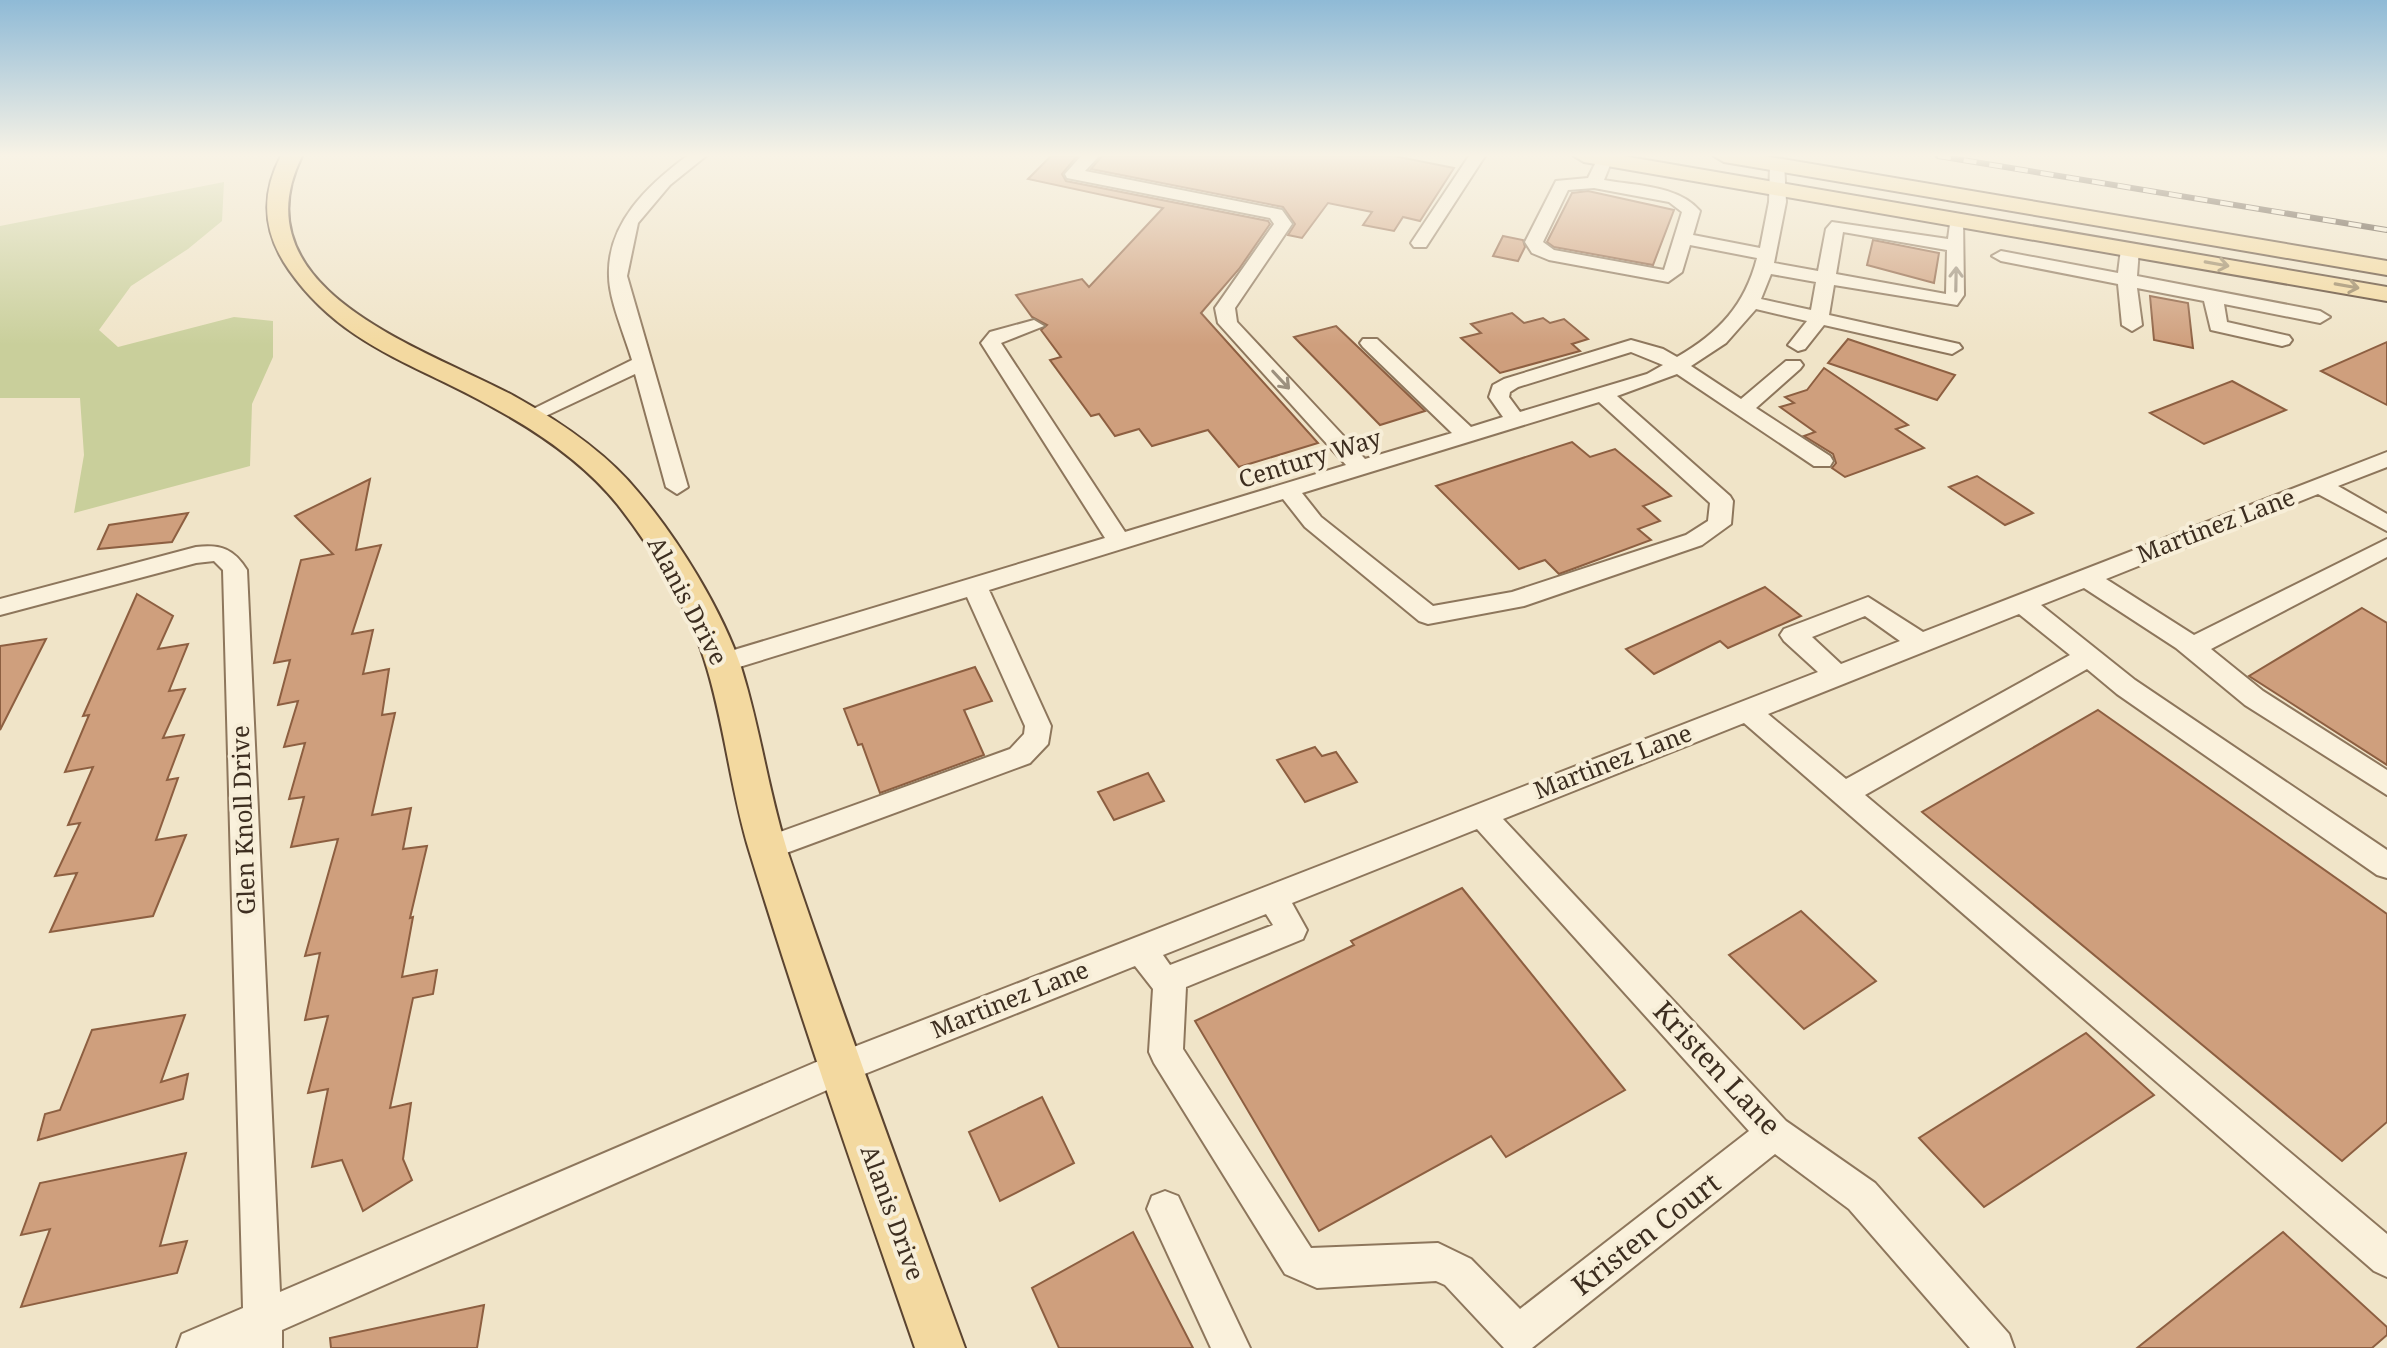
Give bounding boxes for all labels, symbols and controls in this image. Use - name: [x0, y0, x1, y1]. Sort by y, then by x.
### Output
- one-way arrow: [2204, 257, 2229, 272]
- one-way arrow: [1948, 266, 1963, 293]
- one-way arrow: [2334, 280, 2359, 295]
- one-way arrow: [1271, 370, 1289, 390]
- street label: Century Way: [1234, 420, 1386, 495]
- street label: Martinez Lane: [2132, 479, 2299, 570]
- street label: Alanis Drive: [641, 530, 736, 670]
- street label: Martinez Lane: [1529, 715, 1696, 806]
- street label: Glen Knoll Drive: [223, 725, 262, 915]
- street label: Martinez Lane: [926, 952, 1093, 1045]
- street label: Kristen Lane: [1646, 992, 1790, 1143]
- street label: Alanis Drive: [854, 1140, 933, 1285]
- street label: Kristen Court: [1563, 1163, 1728, 1303]

